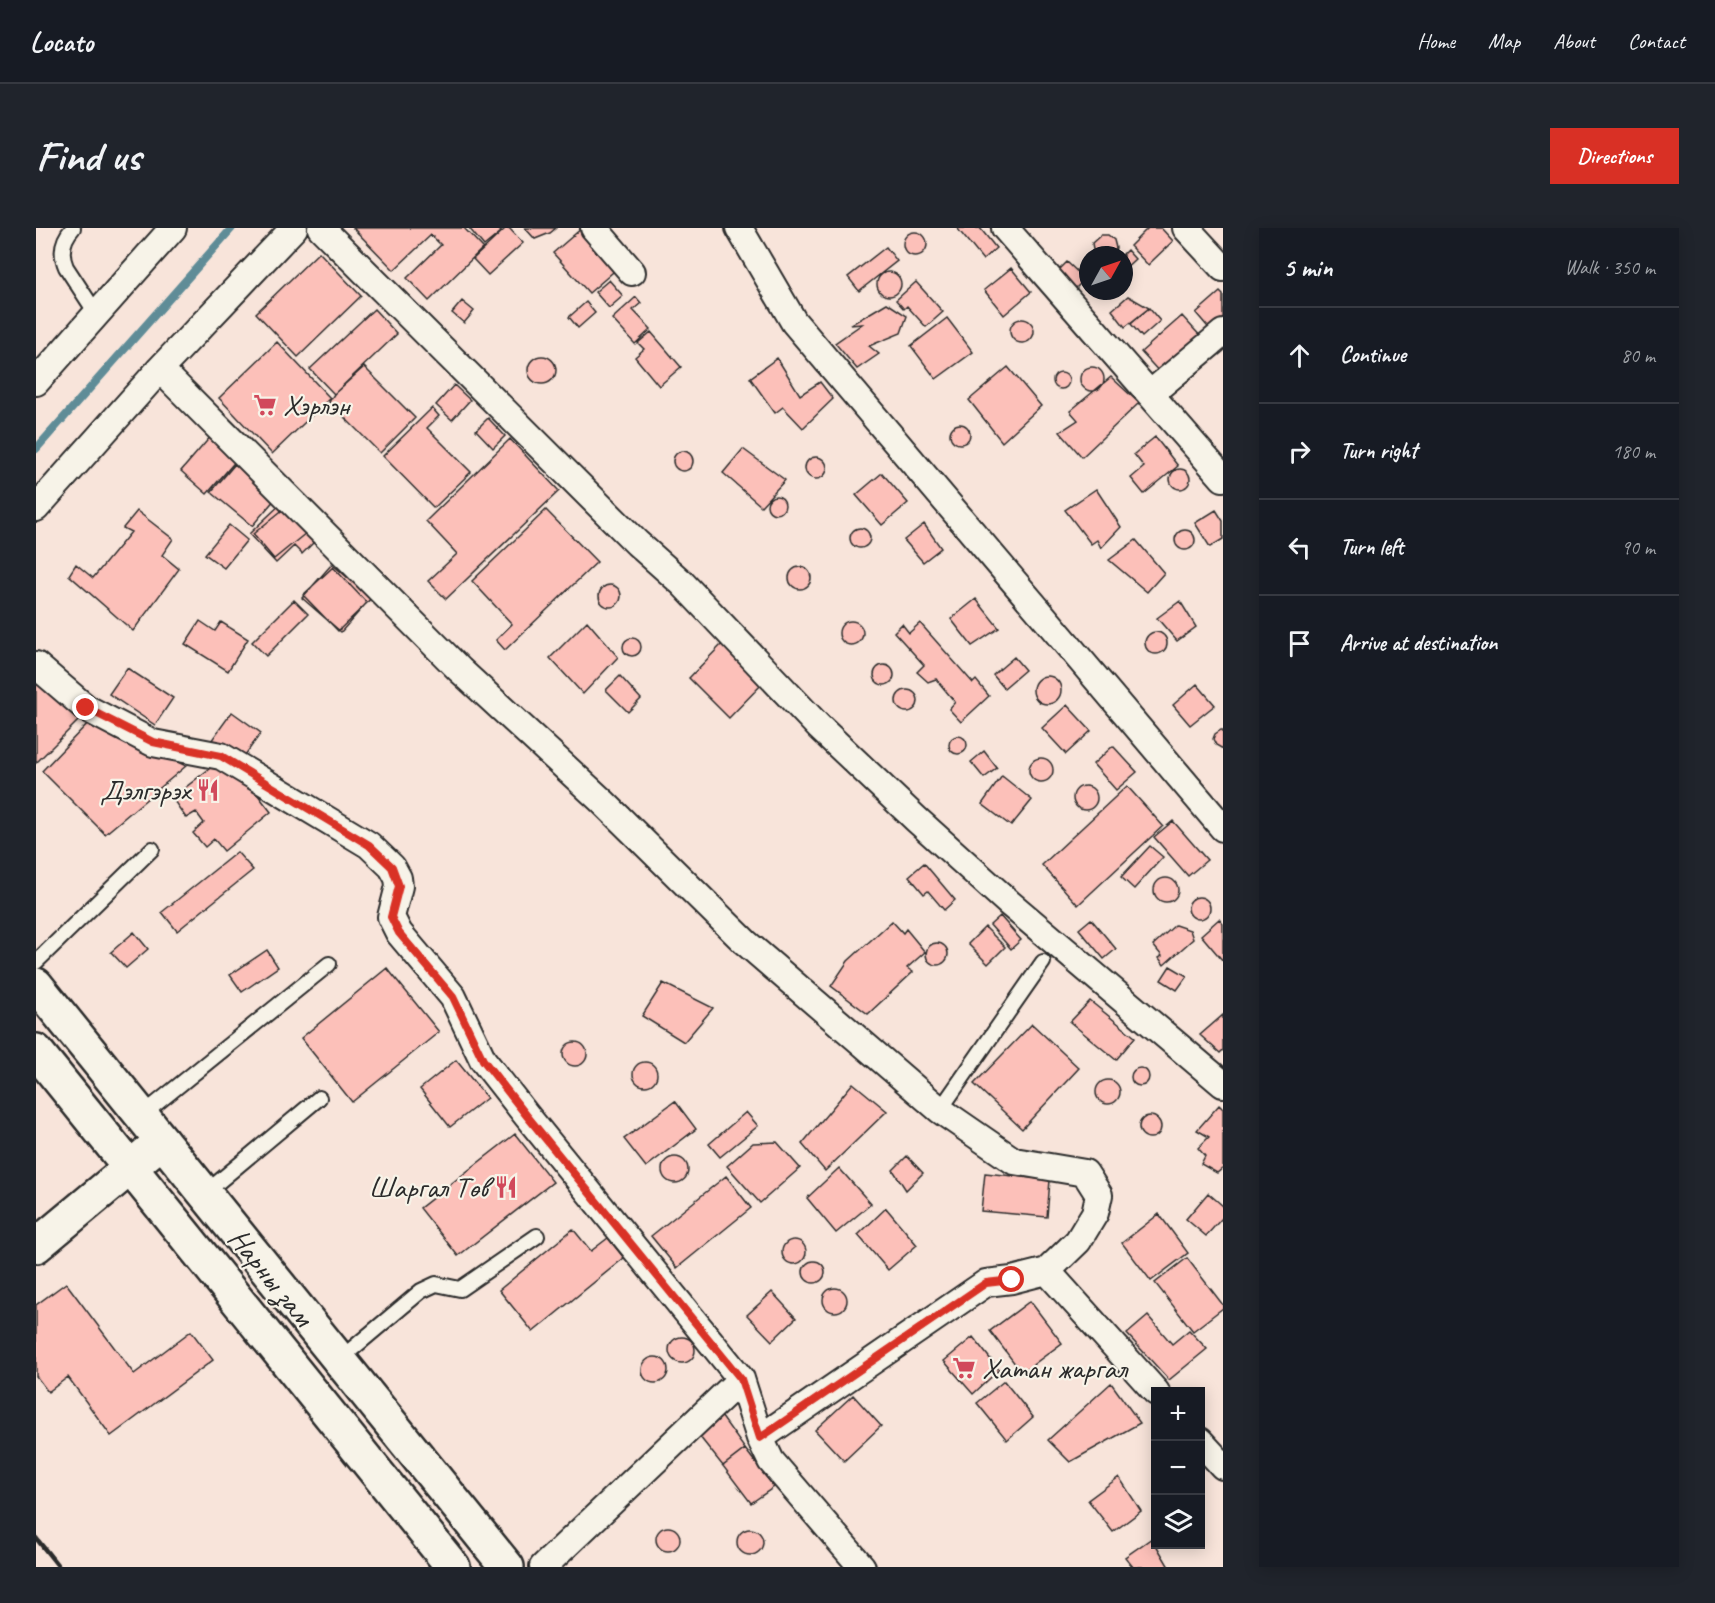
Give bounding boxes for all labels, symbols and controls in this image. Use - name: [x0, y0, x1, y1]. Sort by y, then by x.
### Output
- text: Locato: [30, 24, 93, 59]
- text: Home: [1417, 28, 1455, 54]
- text: Map: [1488, 28, 1520, 54]
- text: About: [1553, 28, 1595, 54]
- text: Contact: [1628, 28, 1685, 54]
- button: Directions: [1550, 128, 1679, 184]
- text: Find us: [36, 130, 141, 183]
- north arrow: [1079, 246, 1133, 300]
- text: 5 min: [1283, 251, 1332, 284]
- text: Walk · 350 m: [1565, 255, 1655, 280]
- icon: ahead: [1283, 339, 1316, 372]
- text: Continue: [1340, 341, 1406, 369]
- text: 80 m: [1621, 343, 1655, 368]
- place label: Хэрлэн: [283, 386, 351, 424]
- supermarket icon: Хэрлэн: [252, 392, 278, 418]
- icon: right: [1283, 435, 1316, 468]
- text: Turn right: [1340, 437, 1417, 465]
- text: 180 m: [1612, 439, 1655, 464]
- icon: left: [1283, 531, 1316, 564]
- text: Turn left: [1340, 533, 1404, 561]
- text: 90 m: [1621, 535, 1655, 560]
- icon: arrive: [1283, 627, 1316, 660]
- text: Arrive at destination: [1340, 629, 1497, 657]
- route end: [72, 694, 98, 720]
- place label: Дэлгэрэх: [100, 771, 193, 809]
- restaurant icon: Дэлгэрэх: [195, 777, 221, 803]
- place label: Шаргал Төв: [369, 1168, 495, 1206]
- restaurant icon: Шаргал Төв: [493, 1174, 519, 1200]
- street label: Нарны зам: [220, 1220, 324, 1336]
- route start: [998, 1266, 1024, 1292]
- place label: Хатан жаргал: [982, 1349, 1129, 1387]
- supermarket icon: Хатан жаргал: [951, 1355, 977, 1381]
- map controls: [1151, 1387, 1205, 1549]
- button: +: [1151, 1387, 1205, 1441]
- button: −: [1151, 1441, 1205, 1495]
- button: layers: [1151, 1495, 1205, 1549]

